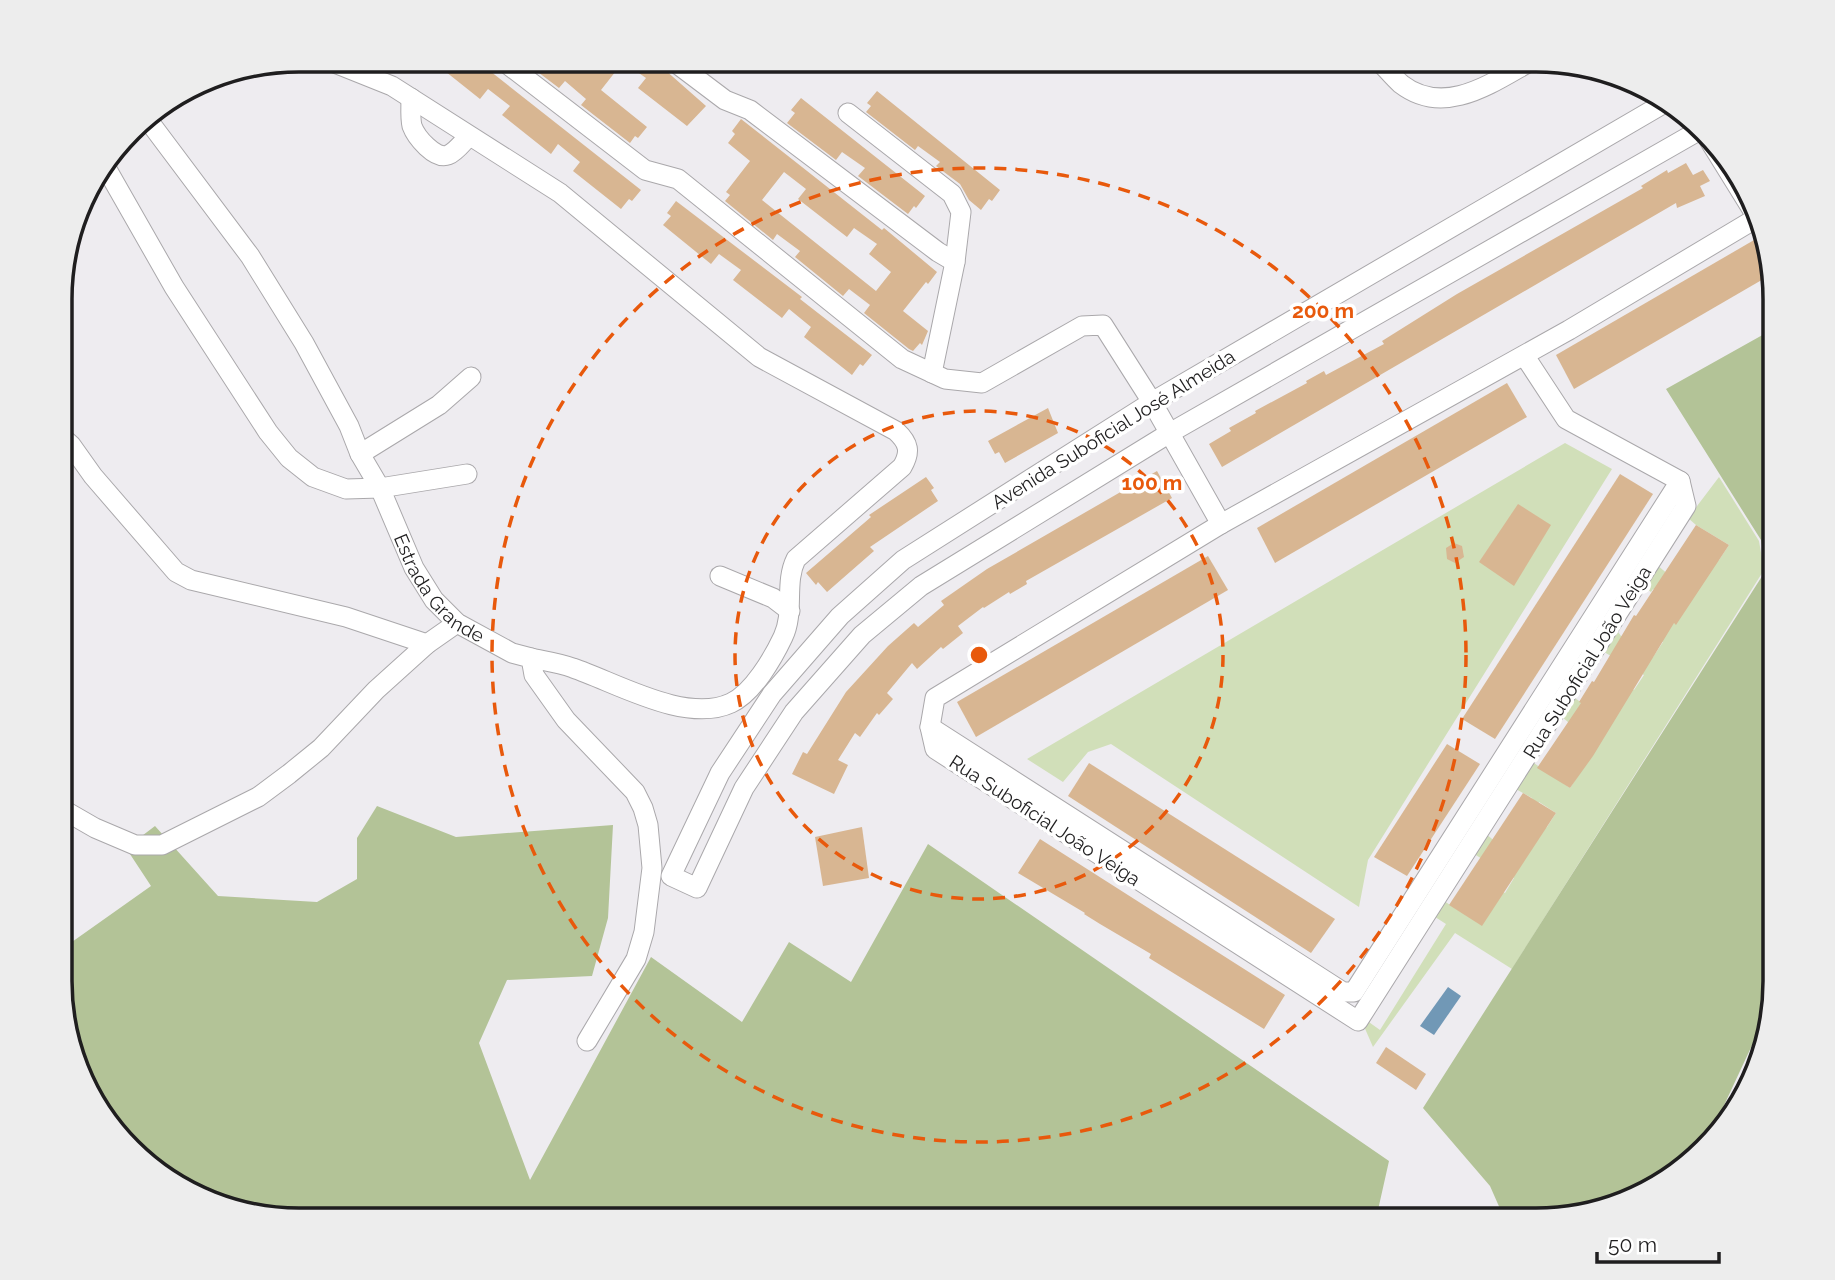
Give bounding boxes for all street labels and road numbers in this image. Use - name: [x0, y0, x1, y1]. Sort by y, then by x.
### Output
- street label: Avenida Suboficial José Almeida: [987, 345, 1239, 513]
- street label: Estrada Grande: [390, 530, 488, 647]
- street label: Rua Suboficial João Veiga: [1519, 562, 1655, 762]
- street label: Rua Suboficial João Veiga: [945, 750, 1145, 890]

